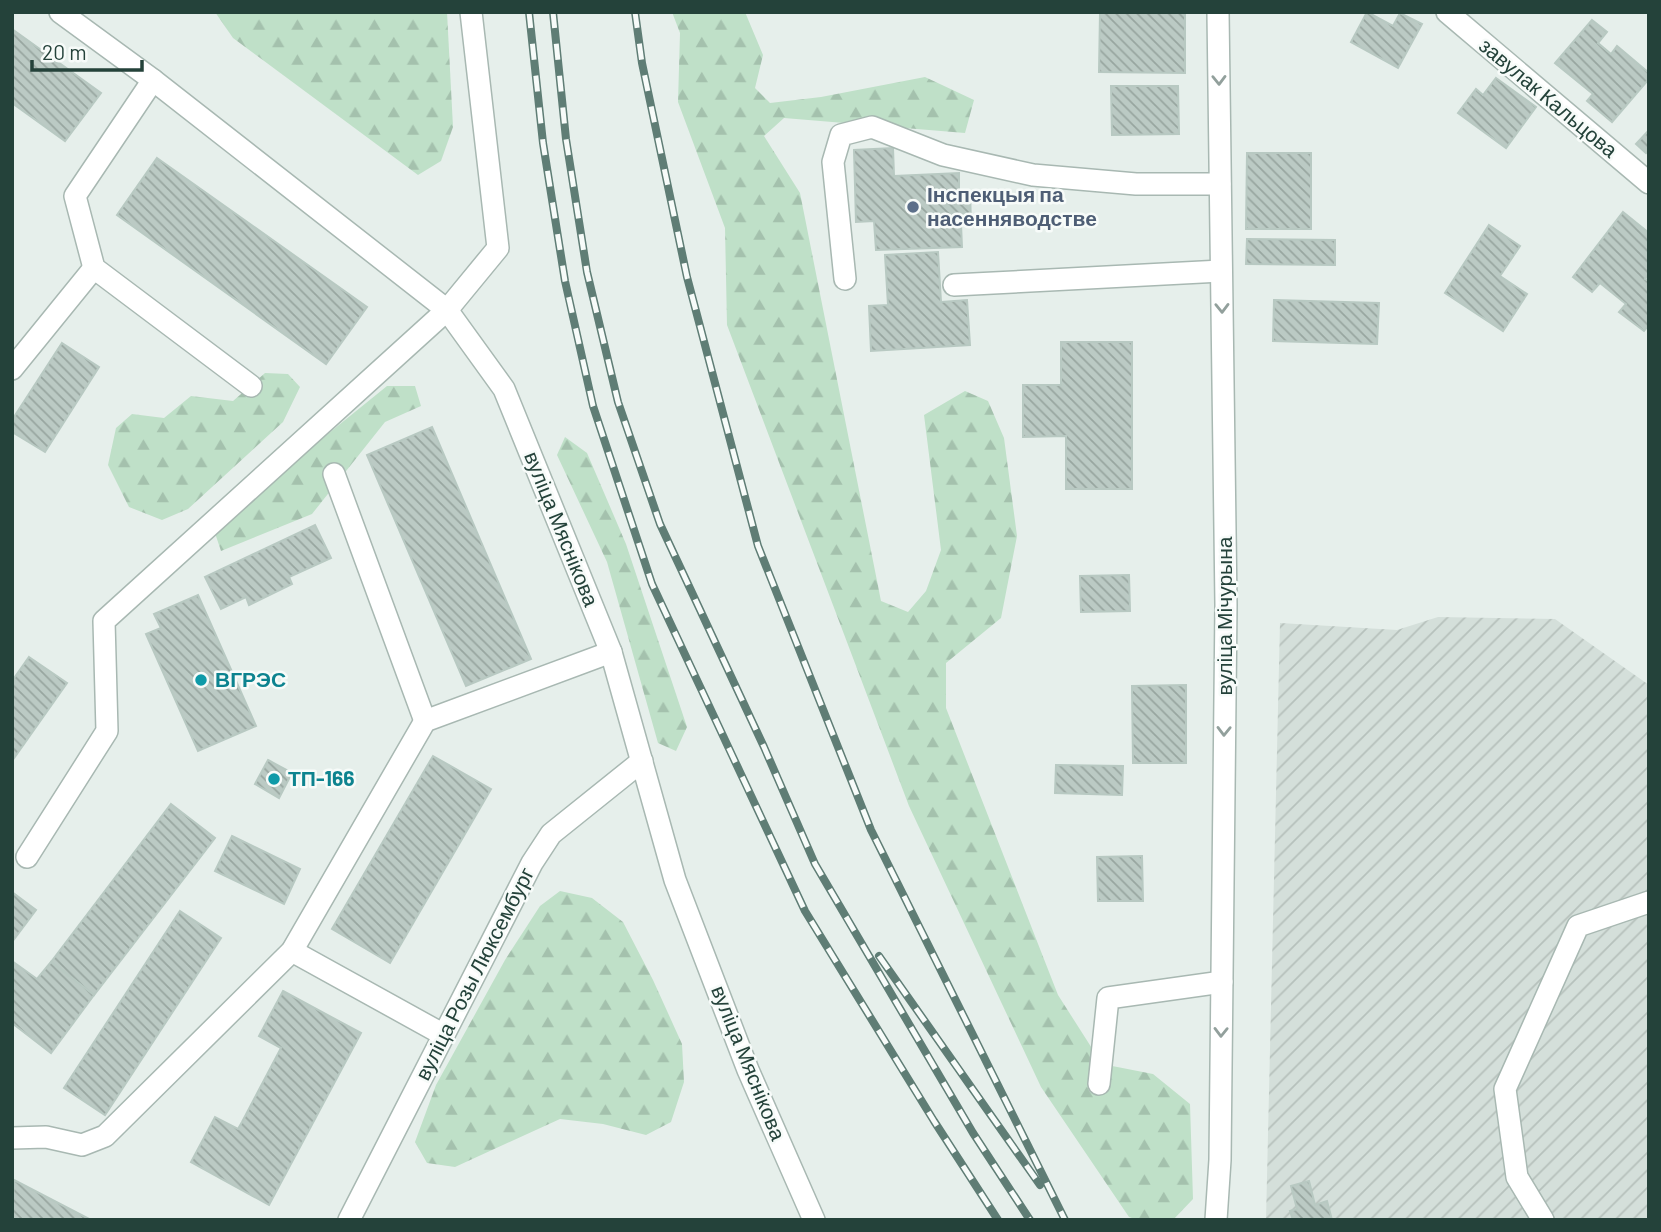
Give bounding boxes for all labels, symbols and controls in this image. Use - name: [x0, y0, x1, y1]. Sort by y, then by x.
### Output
- scale bar: [32, 28, 142, 72]
- street label: завулак Кальцова: [1475, 32, 1623, 162]
- text: 20 m: [42, 39, 87, 64]
- one-way arrow: [1211, 76, 1227, 86]
- place label: Інспекцыя па насенняводстве: [927, 181, 1097, 230]
- marker: Інспекцыя па насенняводстве: [905, 199, 921, 215]
- one-way arrow: [1214, 303, 1230, 314]
- street label: вуліца Мяснікова: [520, 447, 605, 610]
- street label: вуліца Мічурына: [1211, 536, 1236, 695]
- place label: ВГРЭС: [215, 666, 286, 691]
- marker: ВГРЭС: [193, 672, 209, 688]
- one-way arrow: [1216, 727, 1232, 737]
- place label: ТП-166: [288, 765, 355, 790]
- marker: ТП-166: [266, 771, 282, 787]
- street label: вуліца Розы Люксембург: [409, 862, 538, 1084]
- street label: вуліца Мяснікова: [707, 981, 792, 1144]
- one-way arrow: [1213, 1028, 1229, 1038]

